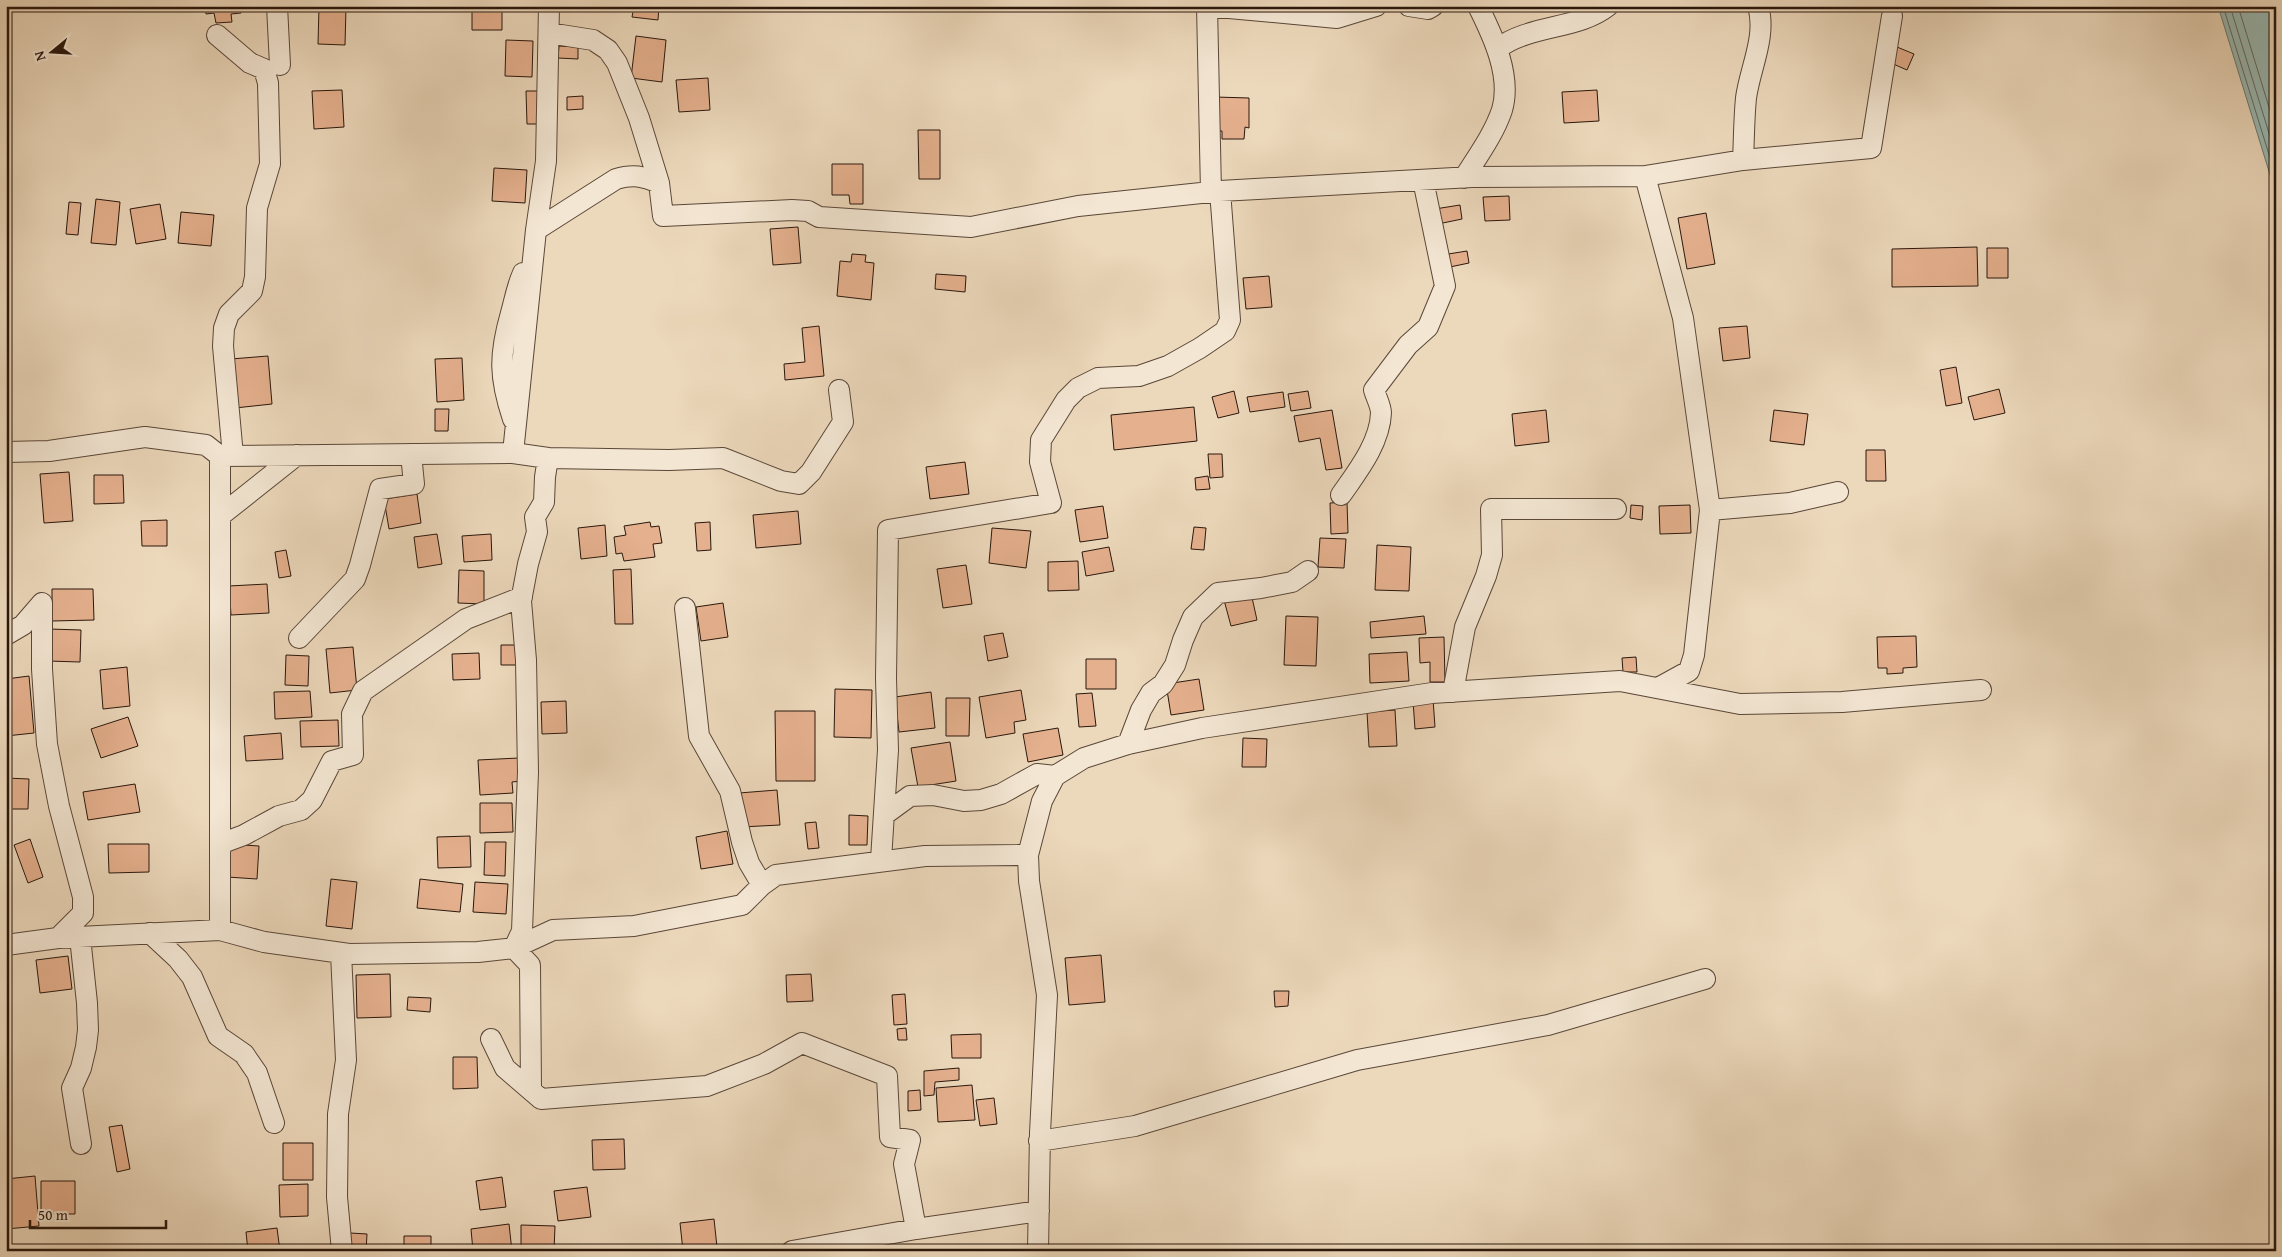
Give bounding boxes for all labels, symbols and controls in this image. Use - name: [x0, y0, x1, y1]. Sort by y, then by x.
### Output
- north arrow: [28, 28, 78, 78]
- text: N: [28, 48, 51, 64]
- scale bar: [30, 1197, 166, 1229]
- text: 50 m: [38, 1204, 69, 1225]

